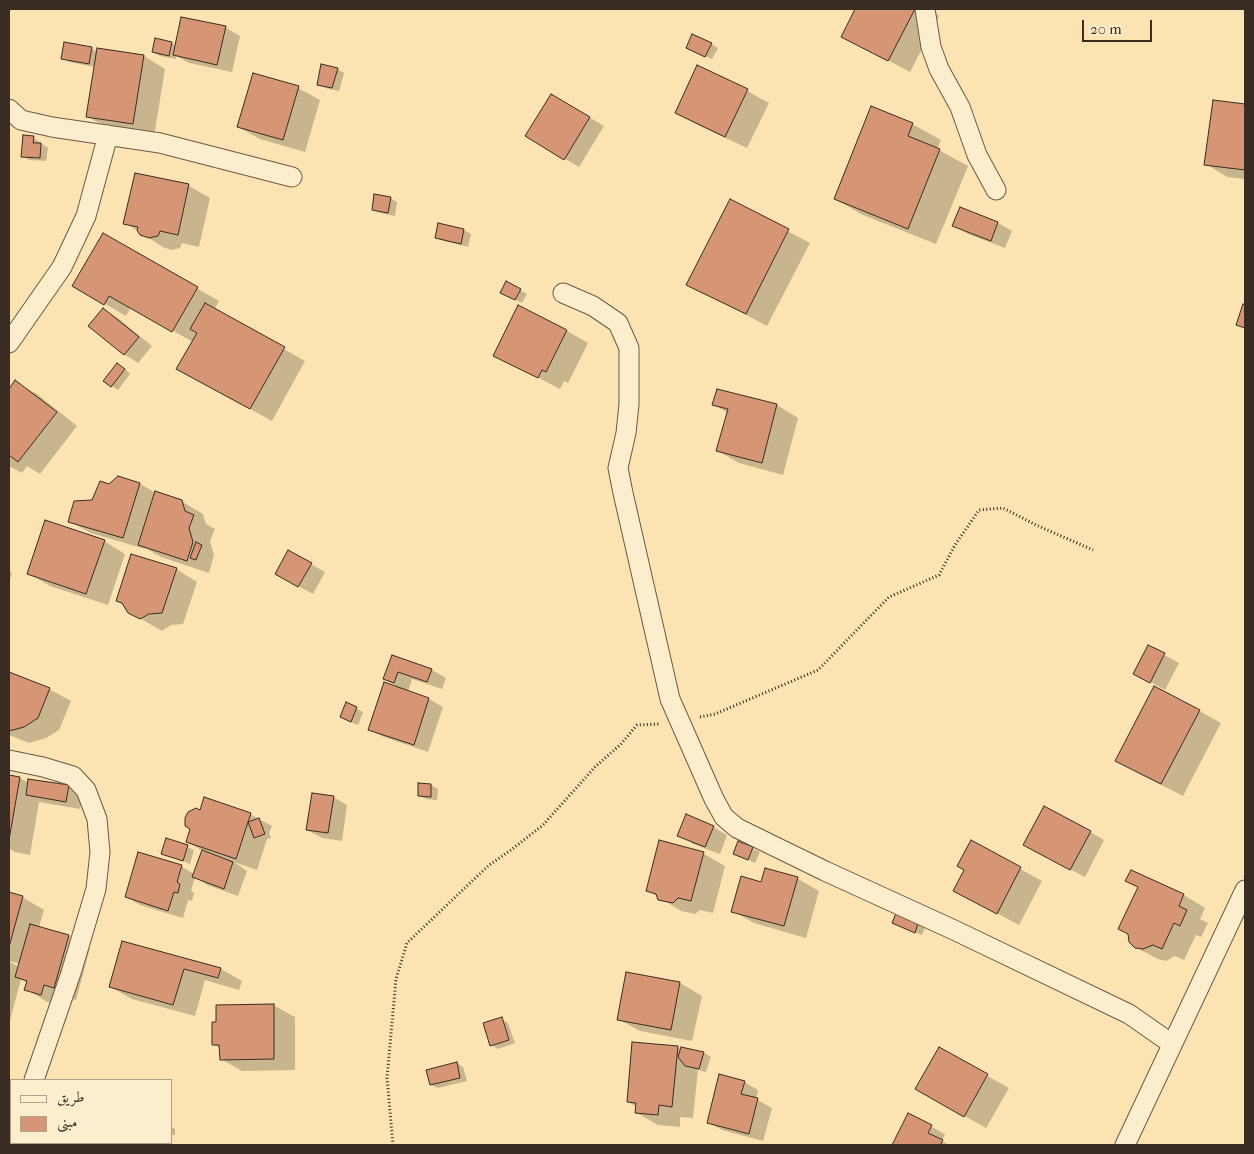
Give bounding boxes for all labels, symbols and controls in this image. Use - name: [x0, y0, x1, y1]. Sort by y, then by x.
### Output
- scale bar: [1084, 10, 1154, 42]
- text: 20 m: [1090, 20, 1122, 38]
- legend: [10, 1079, 172, 1144]
- text: طريق: [57, 1088, 84, 1106]
- text: مبنى: [57, 1113, 77, 1131]

